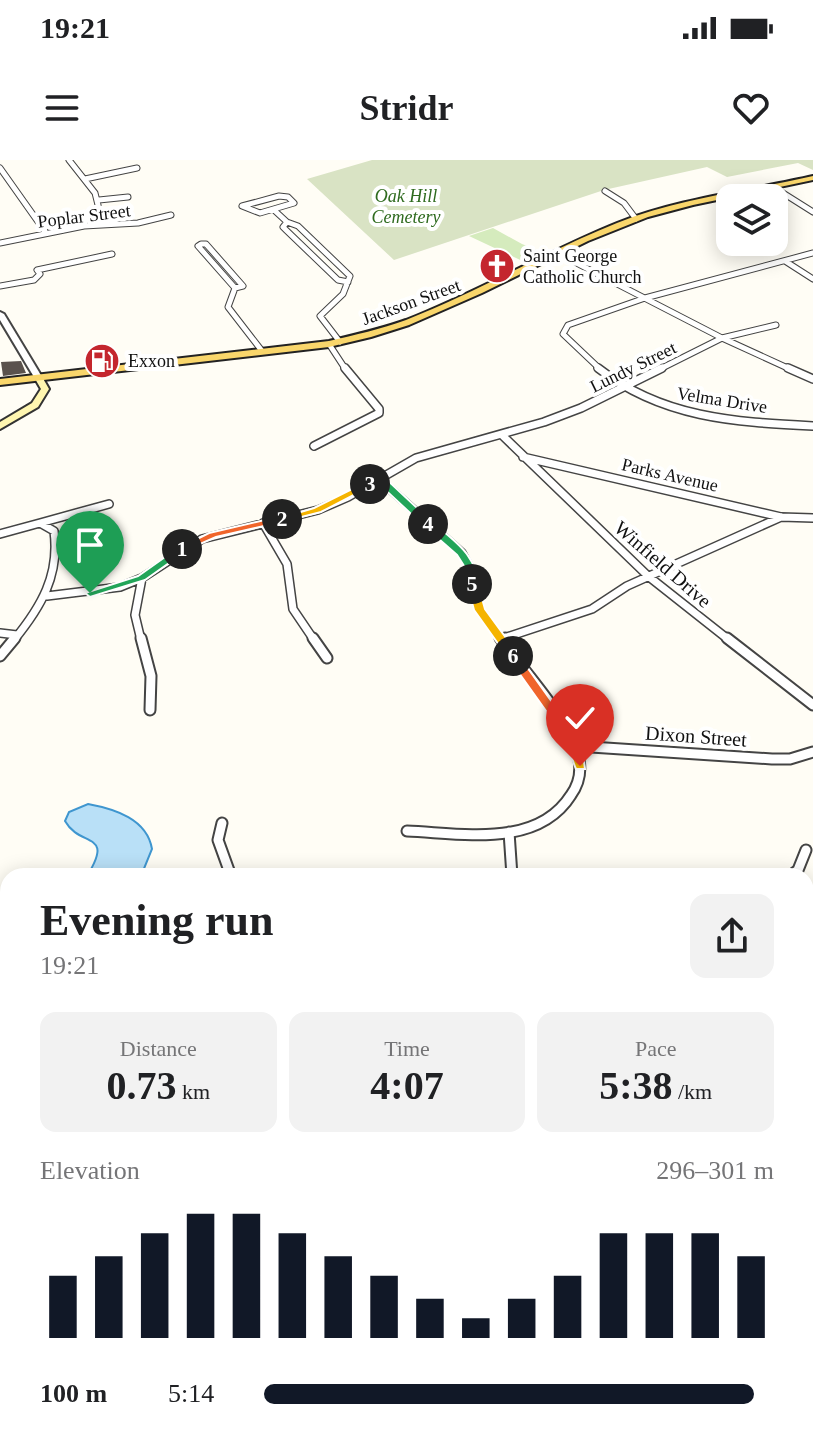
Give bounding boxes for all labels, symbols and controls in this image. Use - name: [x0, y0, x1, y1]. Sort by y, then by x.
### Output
- text: 19:21: [40, 11, 110, 44]
- icon: menu: [40, 86, 84, 130]
- icon: heart: [729, 86, 773, 130]
- text: Stridr: [360, 88, 454, 128]
- map controls: [716, 184, 788, 256]
- button: layers: [716, 184, 788, 256]
- park label: Oak Hill Cemetery: [372, 186, 440, 227]
- street label: Poplar Street: [36, 200, 132, 232]
- place label: Saint George Catholic Church: [523, 246, 641, 287]
- church icon: Saint George Catholic Church: [478, 247, 516, 285]
- street label: Jackson Street: [359, 275, 463, 329]
- street label: Lundy Street: [587, 338, 679, 396]
- fuel station icon: Exxon: [83, 342, 121, 380]
- place label: Exxon: [128, 351, 175, 371]
- street label: Velma Drive: [675, 383, 769, 417]
- street label: Parks Avenue: [620, 454, 720, 496]
- pin: 3: [350, 464, 390, 504]
- text: 3: [365, 471, 376, 496]
- pin: 2: [262, 499, 302, 539]
- pin: 4: [408, 504, 448, 544]
- text: 2: [277, 506, 288, 531]
- pin: [56, 511, 124, 593]
- text: 4: [423, 511, 434, 536]
- street label: Winfield Drive: [610, 516, 716, 612]
- icon: arrive: [68, 523, 112, 567]
- pin: 1: [162, 529, 202, 569]
- text: 1: [177, 536, 188, 561]
- pin: 5: [452, 564, 492, 604]
- text: 5: [467, 571, 478, 596]
- pin: 6: [493, 636, 533, 676]
- text: 6: [508, 643, 519, 668]
- pin: [546, 684, 614, 766]
- icon: check: [558, 696, 602, 740]
- street label: Dixon Street: [645, 721, 748, 751]
- button: share: [690, 894, 774, 978]
- text: Evening run: [40, 896, 274, 945]
- text: 19:21: [40, 951, 99, 980]
- text: Distance: [120, 1036, 197, 1061]
- text: Time: [384, 1036, 430, 1061]
- text: Pace: [635, 1036, 676, 1061]
- text: 0.73: [107, 1063, 177, 1108]
- text: 4:07: [370, 1063, 444, 1108]
- text: 5:38: [599, 1063, 672, 1108]
- text: km: [177, 1079, 210, 1104]
- text: /km: [672, 1079, 712, 1104]
- text: Elevation: [40, 1156, 140, 1185]
- text: 296–301 m: [656, 1156, 774, 1185]
- text: 100 m: [40, 1379, 107, 1408]
- text: 5:14: [168, 1379, 214, 1408]

